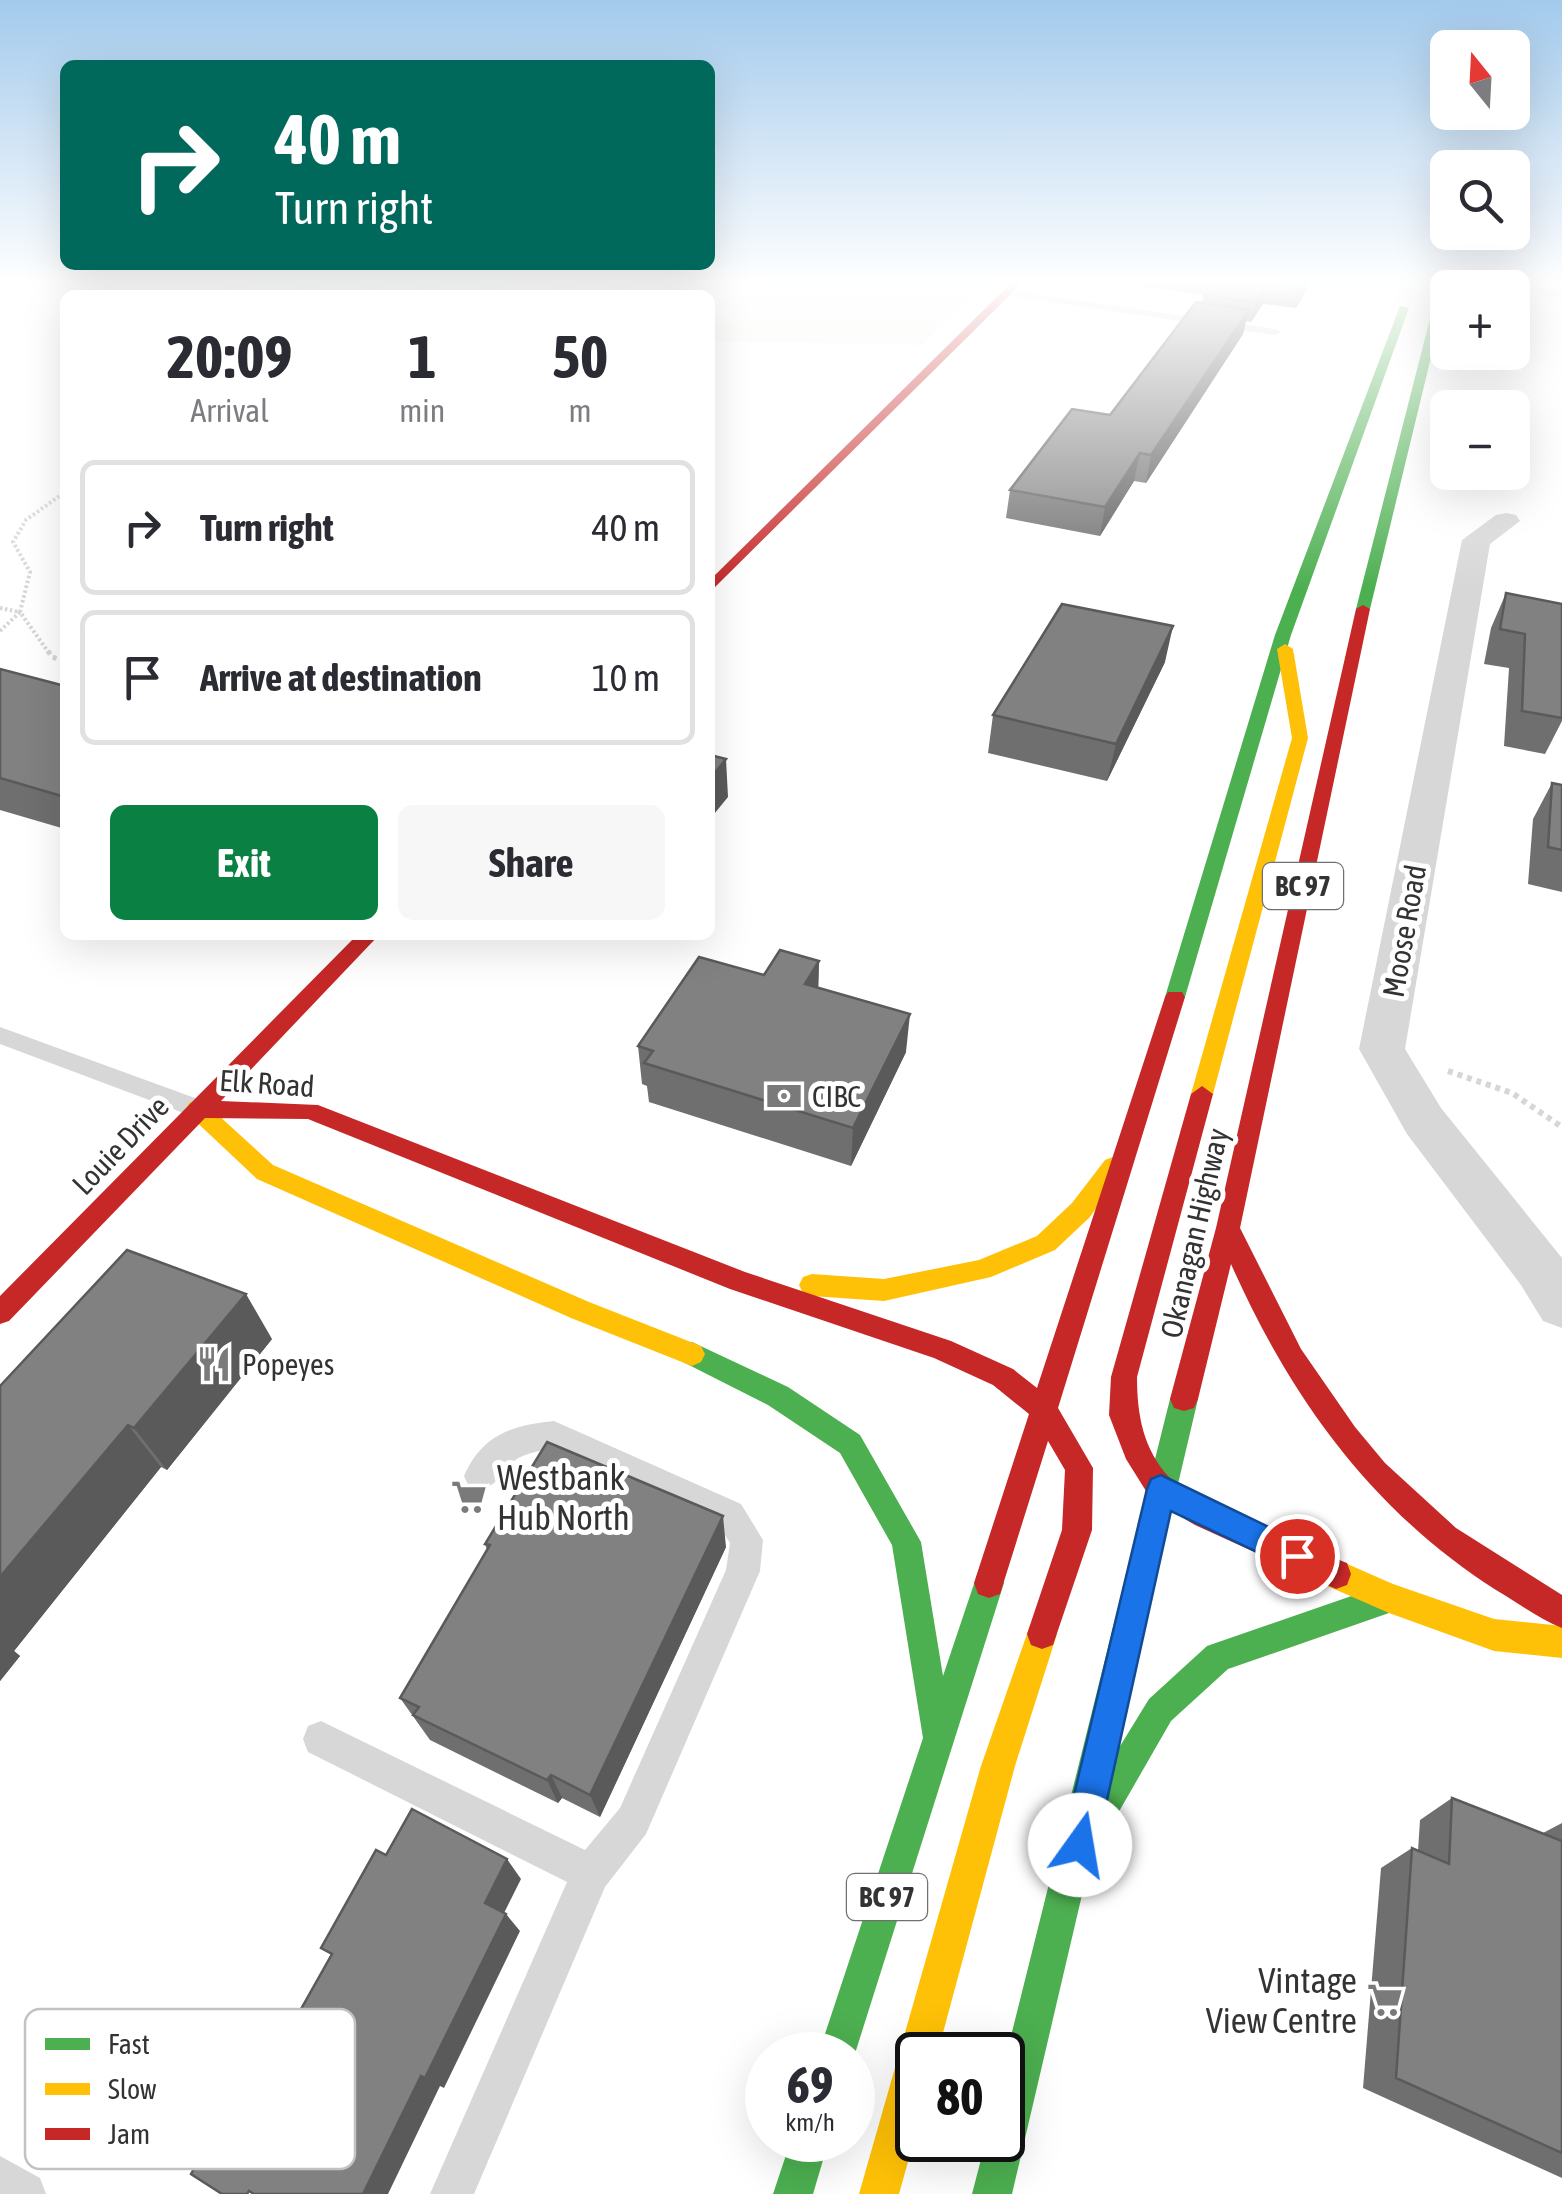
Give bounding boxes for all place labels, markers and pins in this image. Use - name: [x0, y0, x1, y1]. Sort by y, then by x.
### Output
- bank icon: CIBC: [765, 1077, 803, 1115]
- place label: CIBC: [812, 1079, 861, 1113]
- restaurant icon: Popeyes: [195, 1345, 233, 1383]
- place label: Popeyes: [242, 1347, 334, 1381]
- place label: Westbank Hub North: [497, 1457, 630, 1537]
- supermarket icon: Westbank Hub North: [450, 1478, 488, 1516]
- pin: [1255, 1514, 1340, 1599]
- place label: Vintage View Centre: [1206, 1960, 1357, 2040]
- supermarket icon: Vintage View Centre: [1366, 1981, 1404, 2019]

